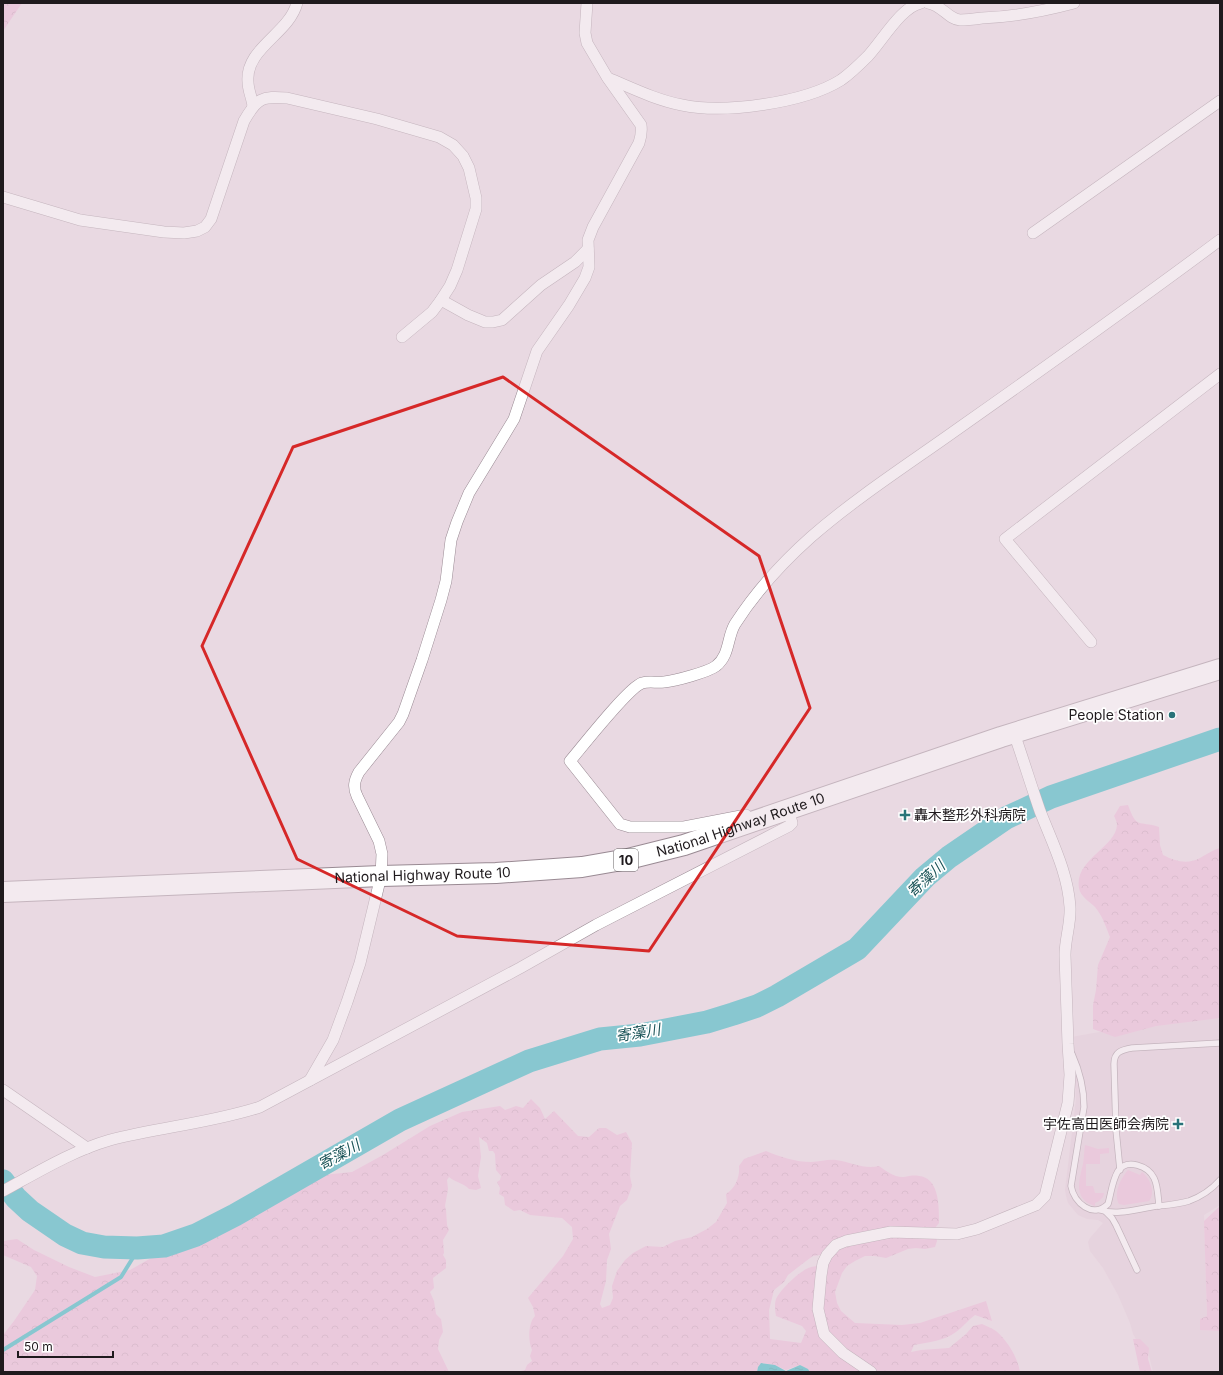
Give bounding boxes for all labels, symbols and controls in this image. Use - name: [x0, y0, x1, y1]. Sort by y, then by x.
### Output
- place label: People Station: [1068, 706, 1164, 723]
- marker: People Station: [1167, 710, 1177, 720]
- street label: National Highway Route 10: [654, 789, 827, 860]
- place label: 轟木整形外科病院: [914, 806, 1026, 823]
- marker: 轟木整形外科病院: [899, 809, 911, 821]
- road number: 10: [614, 849, 638, 871]
- water label: 寄藻川: [903, 855, 950, 901]
- street label: National Highway Route 10: [334, 863, 511, 886]
- water label: 寄藻川: [614, 1019, 664, 1045]
- place label: 宇佐高田医師会病院: [1043, 1115, 1169, 1132]
- marker: 宇佐高田医師会病院: [1172, 1118, 1184, 1130]
- water label: 寄藻川: [314, 1134, 365, 1174]
- scale bar: [18, 1333, 113, 1359]
- text: 50 m: [24, 1339, 53, 1354]

